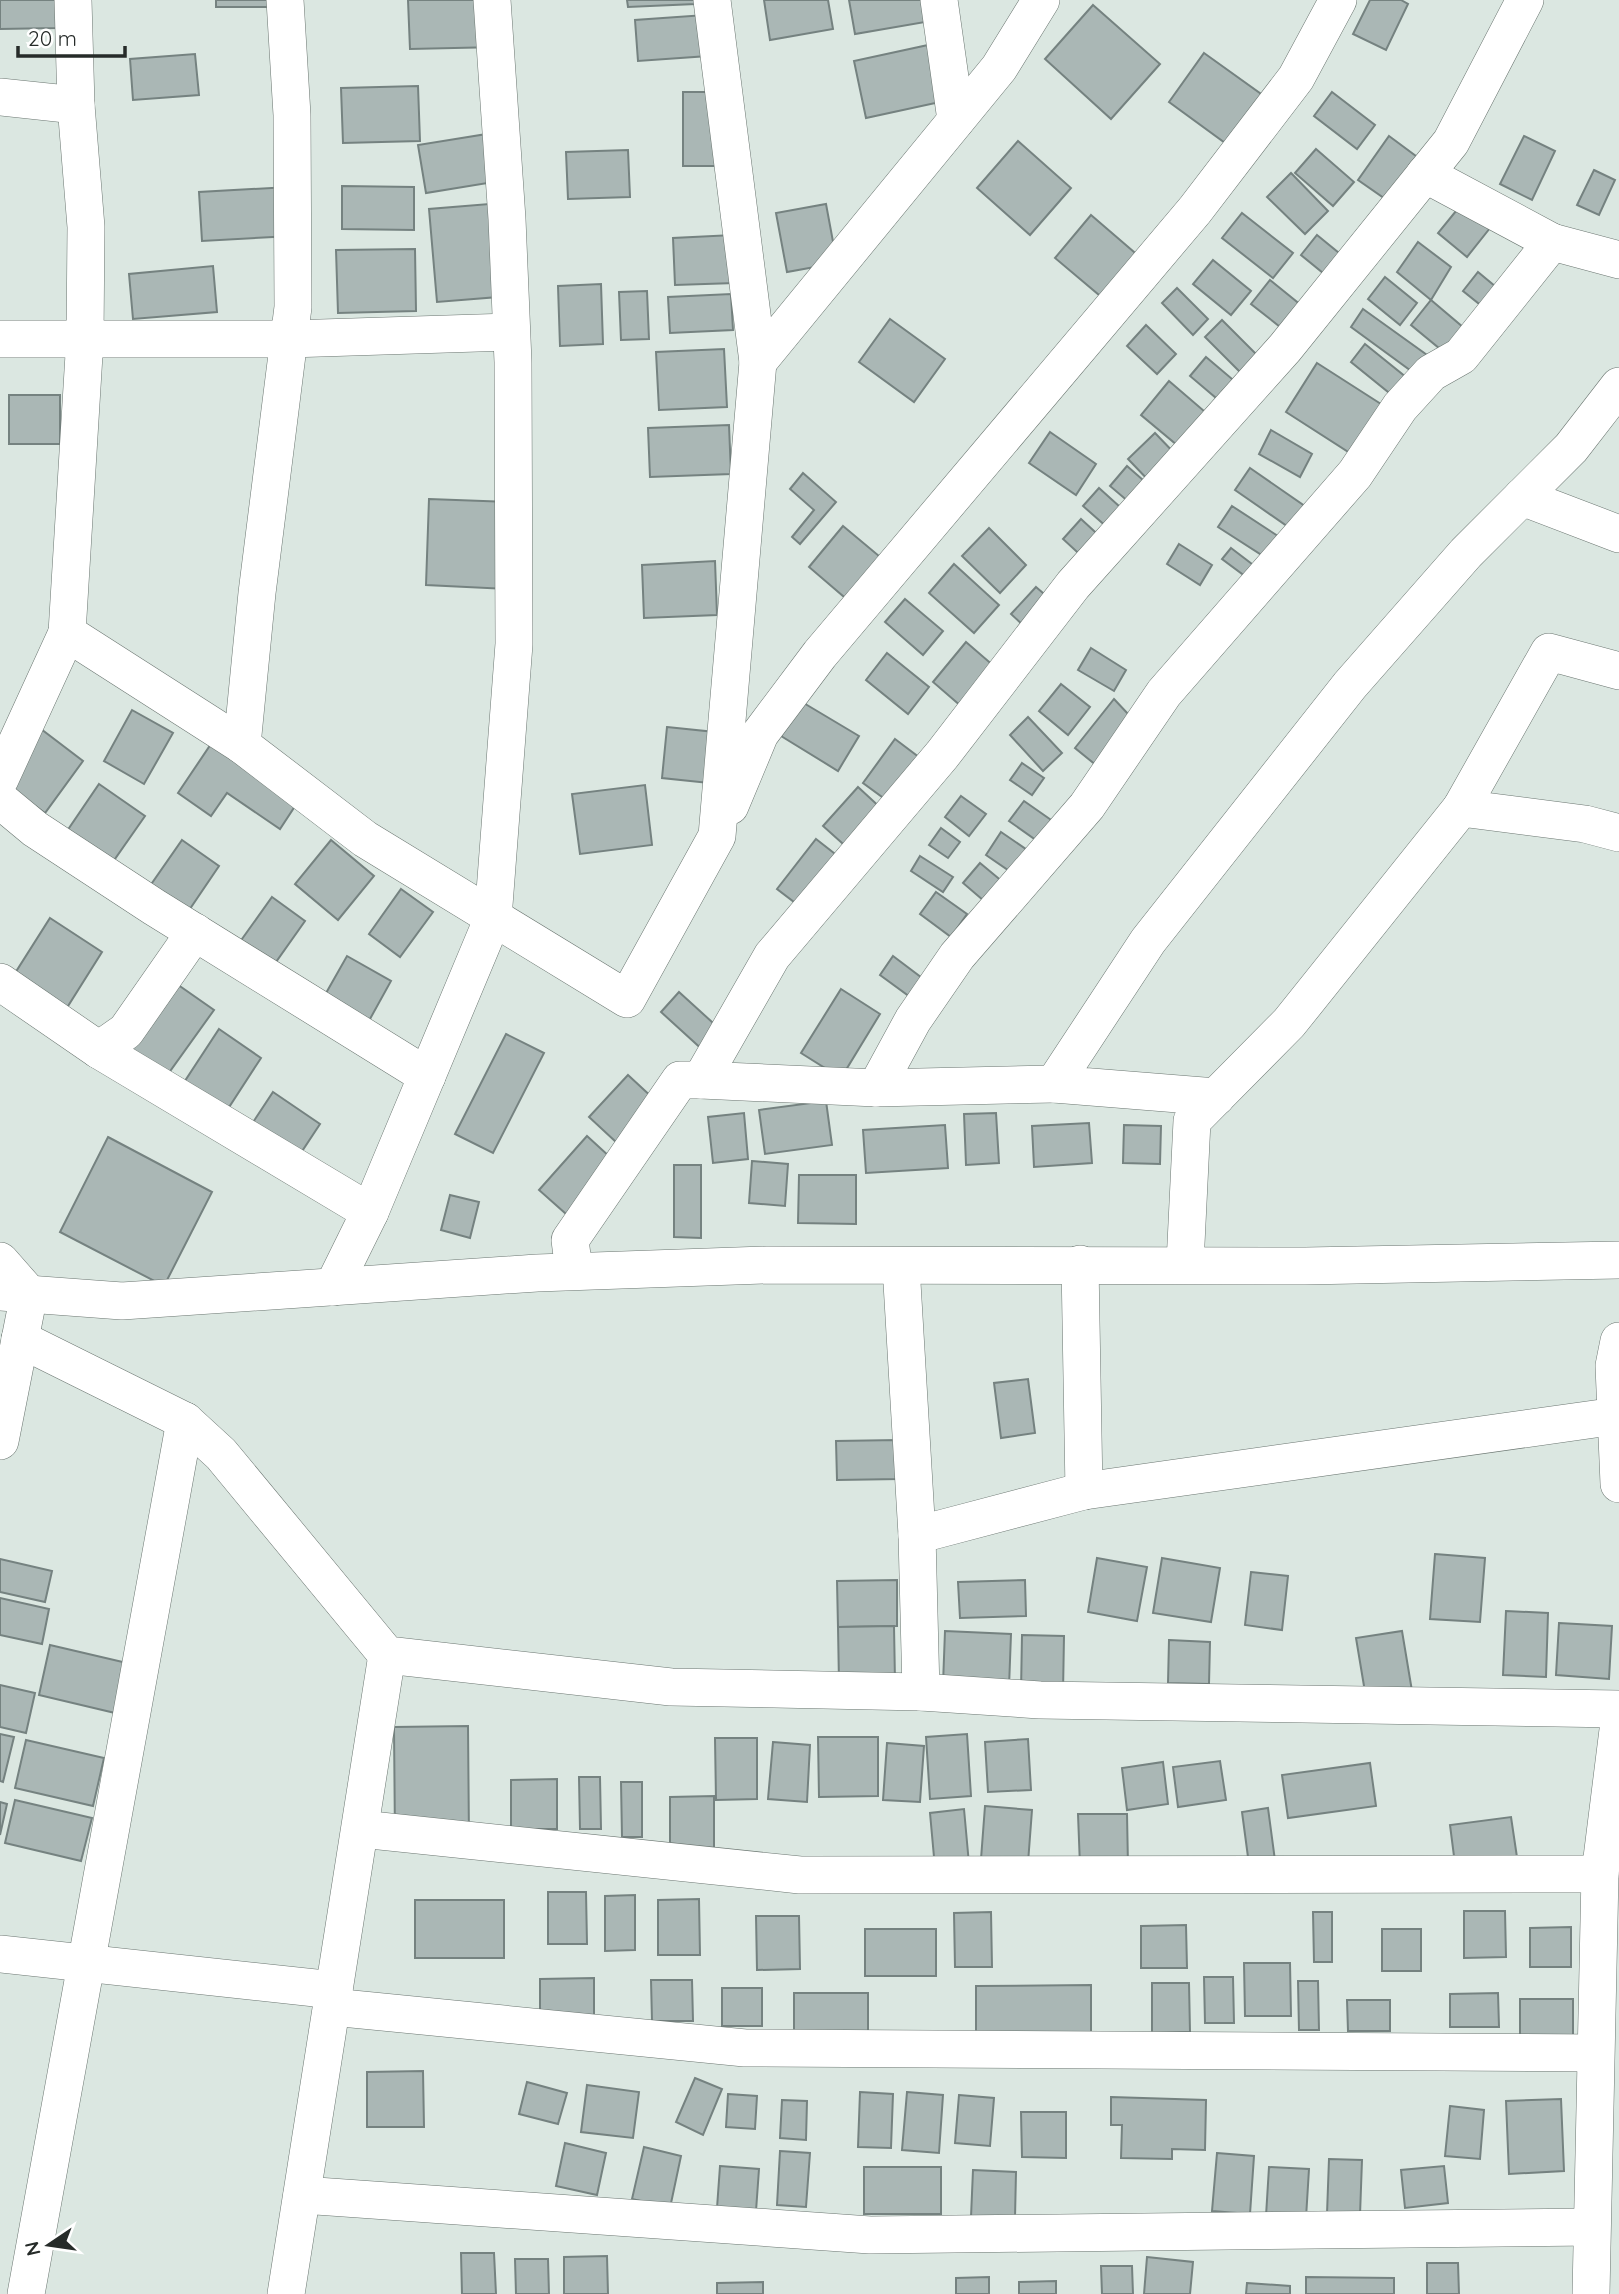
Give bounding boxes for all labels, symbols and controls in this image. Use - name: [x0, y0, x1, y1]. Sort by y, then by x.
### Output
- scale bar: [18, 14, 124, 58]
- text: 20 m: [28, 25, 77, 51]
- north arrow: [14, 2210, 84, 2280]
- text: N: [19, 2239, 46, 2258]

